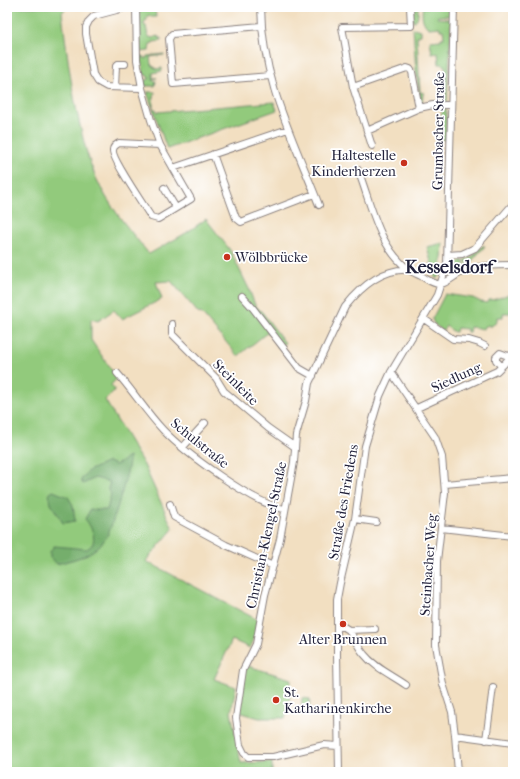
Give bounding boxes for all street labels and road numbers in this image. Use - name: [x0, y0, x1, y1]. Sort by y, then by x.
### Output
- street label: Grumbacher Straße: [429, 72, 448, 190]
- street label: Steinleite: [209, 356, 262, 409]
- street label: Siedlung: [429, 358, 484, 396]
- street label: Schulstraße: [167, 415, 232, 472]
- street label: Straße des Friedens: [325, 443, 362, 561]
- street label: Christian-Klengel-Straße: [243, 460, 290, 610]
- street label: Steinbacher Weg: [416, 513, 441, 617]

